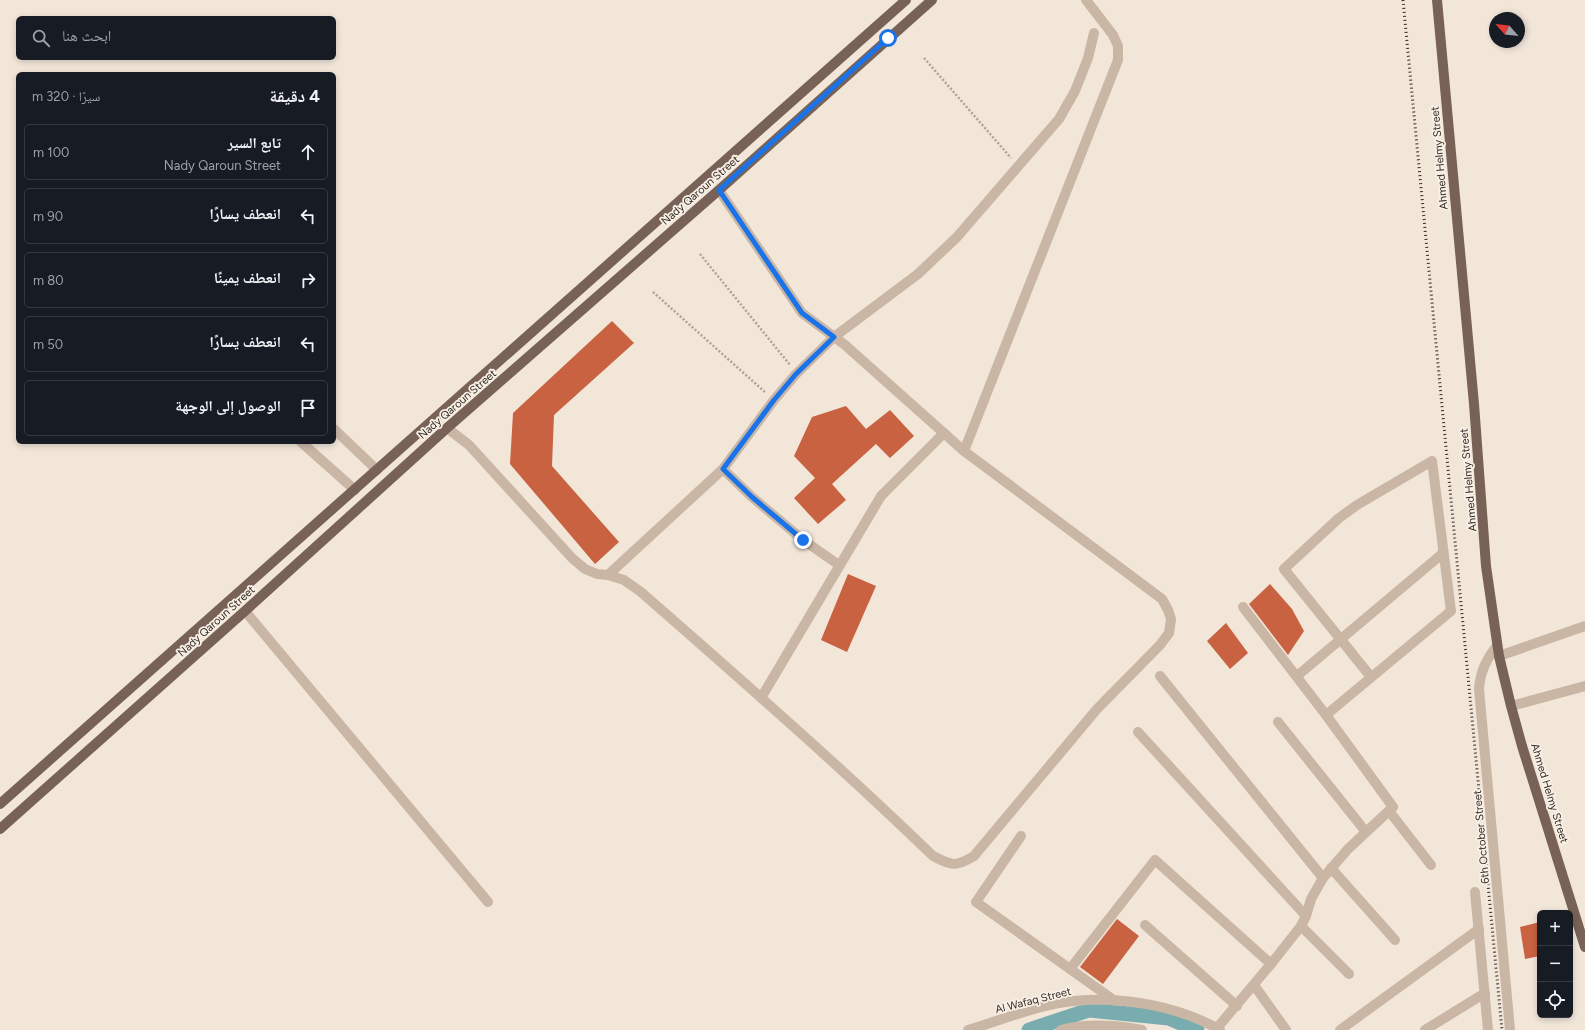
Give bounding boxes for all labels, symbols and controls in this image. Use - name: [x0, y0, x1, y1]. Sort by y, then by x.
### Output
- north arrow: [1489, 12, 1525, 48]
- search box: [16, 16, 336, 60]
- icon: search: [30, 27, 52, 49]
- text: ابحث هنا: [62, 27, 111, 45]
- route start: [879, 29, 897, 47]
- text: 4 دقيقة: [269, 86, 320, 106]
- text: سيرًا · 320 m: [32, 89, 100, 104]
- street label: Ahmed Helmy Street: [1429, 106, 1450, 210]
- text: تابع السير: [227, 134, 281, 152]
- icon: ahead: [297, 141, 319, 163]
- text: 100 m: [33, 145, 69, 160]
- street label: Nady Qaroun Street: [659, 153, 742, 228]
- text: Nady Qaroun Street: [164, 158, 281, 173]
- text: انعطف يسارًا: [209, 205, 281, 223]
- icon: left: [297, 205, 319, 227]
- text: 90 m: [33, 209, 63, 224]
- text: انعطف يمينًا: [214, 269, 281, 287]
- icon: right: [297, 269, 319, 291]
- text: 80 m: [33, 273, 64, 288]
- text: انعطف يسارًا: [209, 333, 281, 351]
- icon: left: [297, 333, 319, 355]
- text: 50 m: [33, 337, 63, 352]
- street label: Nady Qaroun Street: [416, 367, 499, 442]
- text: الوصول إلى الوجهة: [175, 397, 281, 415]
- icon: arrive: [297, 397, 319, 419]
- street label: Ahmed Helmy Street: [1458, 428, 1479, 532]
- route end: [794, 531, 812, 549]
- street label: Nady Qaroun Street: [175, 583, 258, 659]
- street label: Ahmed Helmy Street: [1528, 742, 1571, 844]
- street label: 6th October Street: [1471, 790, 1492, 884]
- map controls: [1537, 910, 1573, 1018]
- button: +: [1537, 910, 1573, 946]
- button: −: [1537, 946, 1573, 982]
- button: locate: [1537, 982, 1573, 1018]
- street label: Al Wafaq Street: [994, 985, 1072, 1016]

